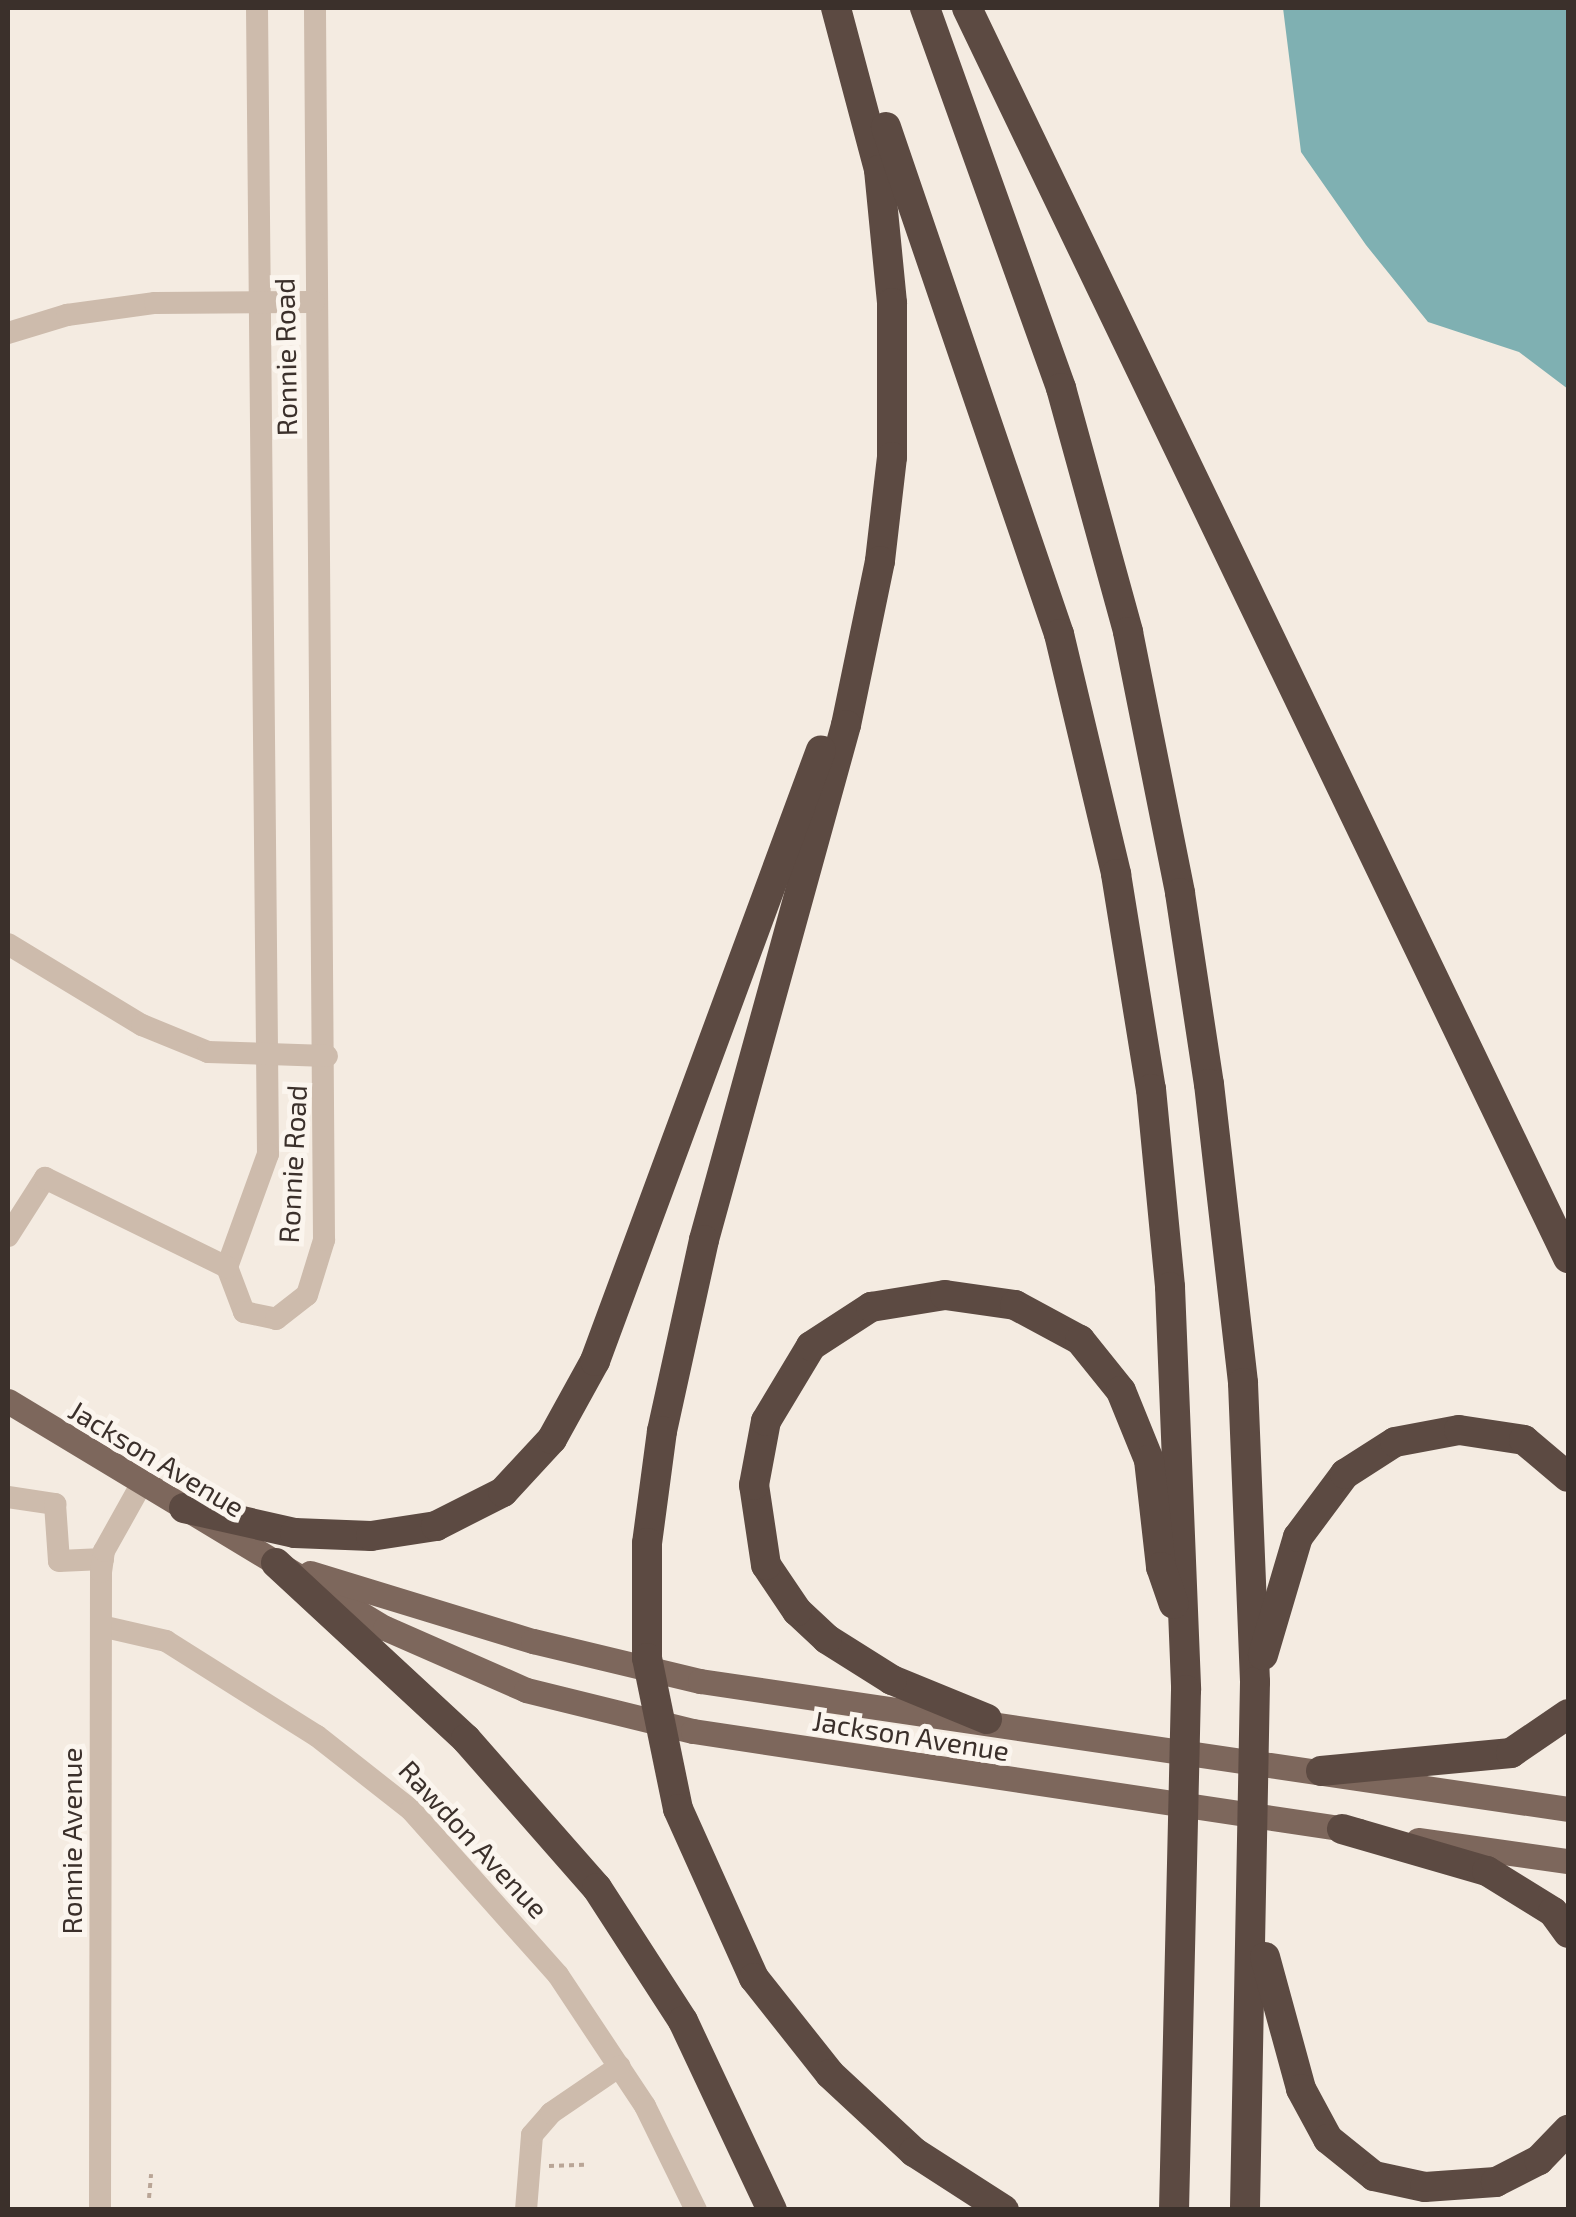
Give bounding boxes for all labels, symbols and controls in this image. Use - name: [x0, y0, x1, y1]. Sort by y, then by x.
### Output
- street label: Ronnie Road: [267, 278, 303, 436]
- street label: Ronnie Road: [271, 1084, 313, 1244]
- street label: Jackson Avenue: [63, 1392, 251, 1524]
- street label: Jackson Avenue: [810, 1703, 1012, 1767]
- street label: Ronnie Avenue: [54, 1747, 88, 1935]
- street label: Rawdon Avenue: [392, 1753, 556, 1925]

